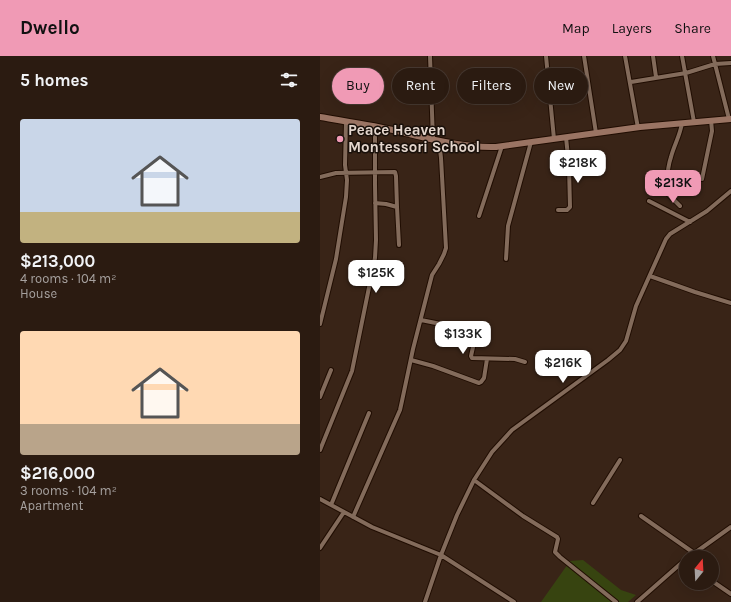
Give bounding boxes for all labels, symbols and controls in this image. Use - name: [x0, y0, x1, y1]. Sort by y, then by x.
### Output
- text: Dwello: [20, 17, 80, 39]
- text: Map: [562, 20, 590, 37]
- text: Layers: [612, 20, 652, 37]
- text: Share: [674, 20, 711, 37]
- chip: Buy: [332, 68, 384, 104]
- chip: Rent: [392, 68, 449, 104]
- chip: Filters: [457, 68, 526, 104]
- chip: New: [534, 68, 588, 104]
- icon: filters: [278, 69, 300, 91]
- text: 5 homes: [20, 70, 89, 90]
- place label: Peace Heaven Montessori School: [348, 121, 480, 156]
- marker: Peace Heaven Montessori School: [335, 134, 345, 144]
- icon: home: [124, 145, 196, 217]
- pin: $218K: [550, 150, 606, 184]
- text: $218K: [559, 155, 597, 170]
- pin: $213K: [645, 170, 701, 204]
- text: $213K: [654, 175, 692, 190]
- text: $213,000: [20, 251, 95, 271]
- pin: $125K: [348, 260, 404, 294]
- text: $125K: [357, 265, 395, 280]
- text: 4 rooms · 104 m²: [20, 271, 116, 286]
- text: House: [20, 286, 57, 301]
- pin: $133K: [435, 321, 491, 355]
- text: $133K: [444, 326, 482, 341]
- pin: $216K: [535, 350, 591, 384]
- text: $216K: [544, 355, 582, 370]
- icon: home: [124, 357, 196, 429]
- text: $216,000: [20, 463, 95, 483]
- text: 3 rooms · 104 m²: [20, 483, 117, 498]
- text: Apartment: [20, 498, 83, 513]
- north arrow: [679, 550, 719, 590]
- map controls: [679, 550, 719, 590]

